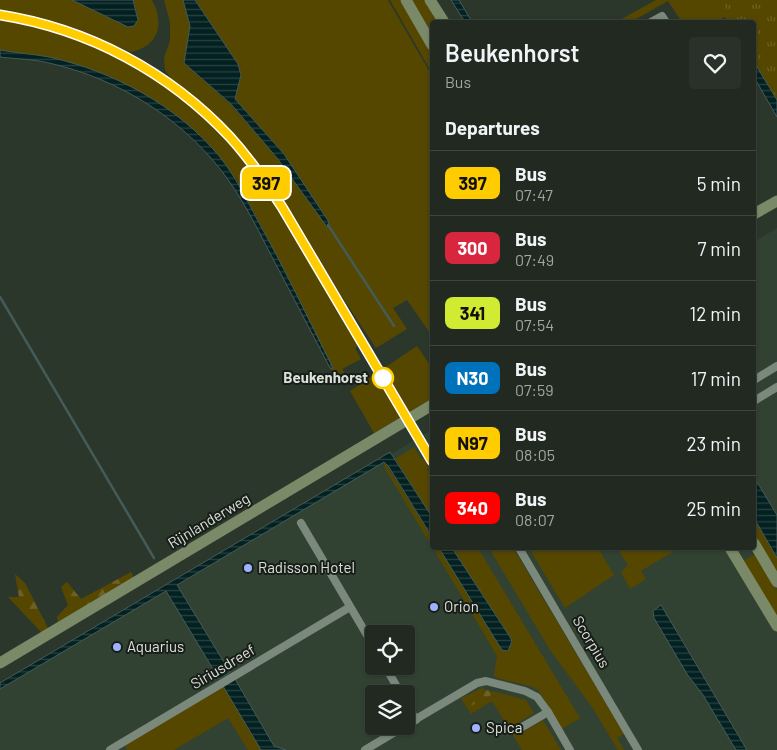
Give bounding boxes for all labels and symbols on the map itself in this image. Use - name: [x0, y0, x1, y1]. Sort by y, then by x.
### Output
- line badge: 397: [237, 167, 295, 199]
- marker: Beukenhorst: [372, 367, 394, 389]
- place label: Beukenhorst: [283, 368, 368, 386]
- street label: Rijnlanderweg: [164, 489, 253, 552]
- place label: Radisson Hotel: [258, 558, 355, 576]
- marker: Radisson Hotel: [242, 562, 254, 574]
- place label: Orion: [444, 597, 479, 615]
- marker: Orion: [428, 601, 440, 613]
- street label: Scorpius: [569, 612, 614, 671]
- place label: Aquarius: [127, 637, 184, 655]
- street label: Siriusdreef: [187, 640, 258, 692]
- marker: Aquarius: [111, 641, 123, 653]
- place label: Spica: [486, 718, 522, 736]
- marker: Spica: [470, 722, 482, 734]

